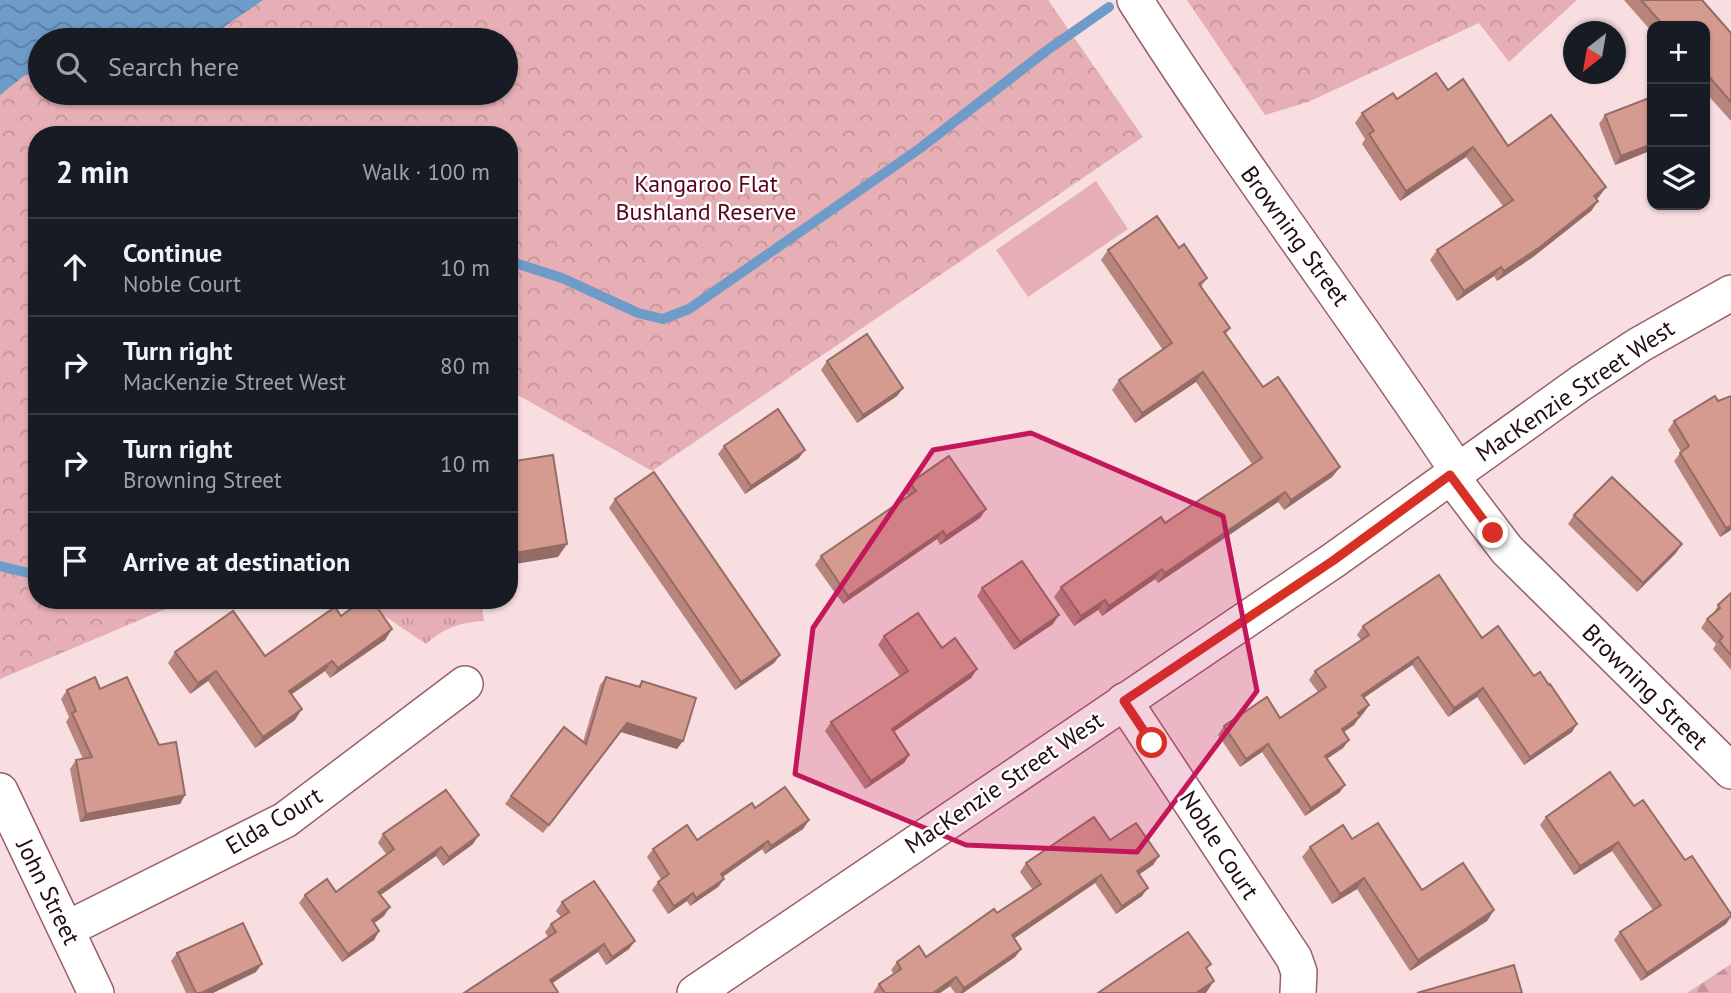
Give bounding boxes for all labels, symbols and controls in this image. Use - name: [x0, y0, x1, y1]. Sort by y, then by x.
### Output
- north arrow: [1563, 21, 1626, 84]
- map controls: [1647, 21, 1710, 210]
- button: +: [1647, 21, 1710, 84]
- search box: [28, 28, 518, 105]
- icon: search: [52, 48, 90, 86]
- text: Search here: [108, 50, 239, 83]
- button: −: [1647, 84, 1710, 147]
- button: layers: [1647, 147, 1710, 210]
- text: 2 min: [56, 152, 129, 191]
- text: Walk · 100 m: [363, 157, 490, 186]
- street label: Browning Street: [1234, 160, 1357, 312]
- park label: Kangaroo Flat Bushland Reserve: [616, 168, 796, 227]
- text: Continue: [123, 236, 222, 269]
- icon: ahead: [56, 248, 94, 286]
- text: 10 m: [440, 253, 490, 282]
- text: Noble Court: [123, 269, 241, 298]
- street label: MacKenzie Street West: [1470, 313, 1680, 469]
- text: Turn right: [123, 334, 232, 367]
- icon: right: [56, 346, 94, 384]
- text: 80 m: [440, 351, 490, 380]
- text: MacKenzie Street West: [123, 367, 346, 396]
- text: Turn right: [123, 432, 232, 465]
- icon: right: [56, 444, 94, 482]
- text: 10 m: [440, 449, 490, 478]
- text: Browning Street: [123, 465, 282, 494]
- route end: [1477, 517, 1508, 548]
- icon: arrive: [56, 542, 94, 580]
- text: Arrive at destination: [123, 545, 350, 578]
- street label: Browning Street: [1576, 617, 1715, 756]
- street label: MacKenzie Street West: [899, 705, 1109, 861]
- route start: [1136, 727, 1167, 758]
- street label: Elda Court: [220, 780, 327, 861]
- street label: Noble Court: [1173, 785, 1266, 905]
- street label: John Street: [9, 833, 87, 950]

